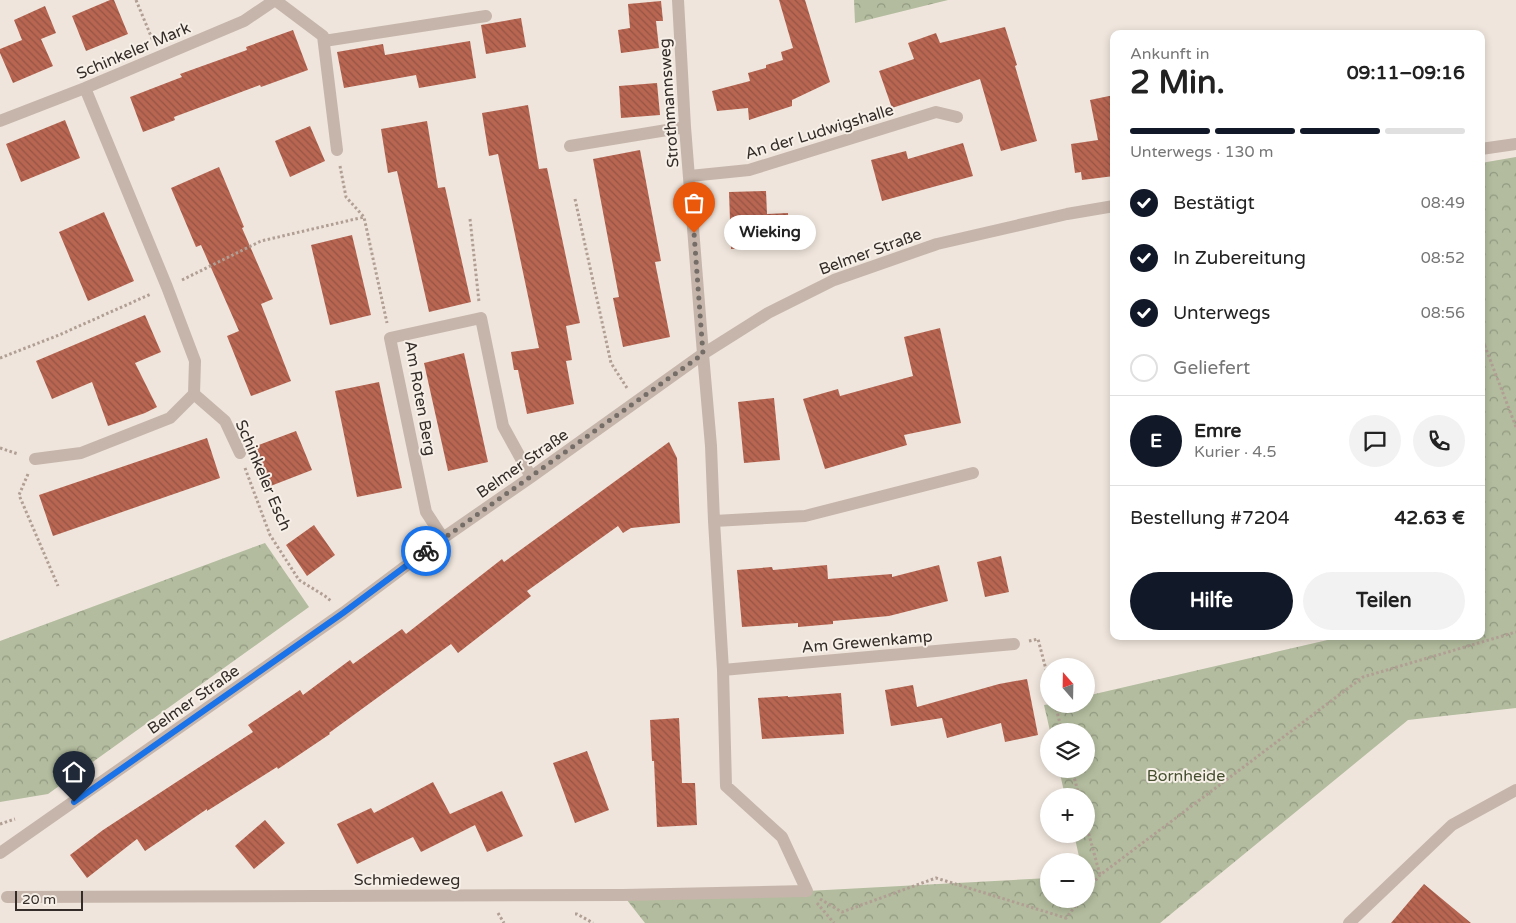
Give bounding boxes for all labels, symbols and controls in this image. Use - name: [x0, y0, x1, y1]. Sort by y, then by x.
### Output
- street label: Schinkeler Mark: [73, 18, 194, 84]
- street label: Strothmannsweg: [655, 38, 683, 168]
- text: Ankunft in: [1130, 44, 1210, 64]
- text: 09:11–09:16: [1347, 62, 1465, 84]
- text: 2 Min.: [1130, 64, 1225, 102]
- street label: An der Ludwigshalle: [743, 100, 896, 164]
- text: Unterwegs · 130 m: [1130, 142, 1273, 162]
- pin: [673, 182, 715, 233]
- icon: bag: [680, 189, 708, 217]
- icon: check: [1130, 189, 1158, 217]
- text: Bestätigt: [1173, 192, 1255, 214]
- text: 08:49: [1421, 193, 1465, 213]
- callout: Wieking: [724, 216, 816, 250]
- text: Wieking: [739, 222, 801, 242]
- street label: Belmer Straße: [816, 224, 924, 280]
- icon: check: [1130, 244, 1158, 272]
- text: In Zubereitung: [1173, 247, 1306, 269]
- text: 08:52: [1421, 248, 1465, 268]
- icon: check: [1130, 299, 1158, 327]
- text: Unterwegs: [1173, 302, 1270, 324]
- text: 08:56: [1421, 303, 1465, 323]
- street label: Am Roten Berg: [400, 339, 440, 457]
- text: Geliefert: [1173, 357, 1250, 379]
- button: chat: [1349, 415, 1401, 467]
- button: phone: [1413, 415, 1465, 467]
- street label: Schinkeler Esch: [231, 417, 296, 534]
- text: Emre: [1194, 420, 1241, 442]
- street label: Belmer Straße: [473, 425, 572, 503]
- text: E: [1150, 430, 1162, 452]
- text: Kurier · 4.5: [1194, 442, 1277, 462]
- text: Bestellung #7204: [1130, 507, 1290, 529]
- text: 42.63 €: [1394, 507, 1465, 529]
- courier: [401, 526, 451, 576]
- icon: bike: [412, 537, 440, 565]
- button: Hilfe: [1130, 572, 1293, 630]
- button: Teilen: [1303, 572, 1465, 630]
- street label: Am Grewenkamp: [801, 626, 933, 658]
- north arrow: [1040, 658, 1095, 712]
- map controls: [1040, 658, 1095, 908]
- street label: Belmer Straße: [144, 661, 243, 739]
- button: layers: [1040, 723, 1095, 778]
- pin: [53, 751, 95, 802]
- icon: home: [60, 758, 88, 786]
- park label: Bornheide: [1147, 766, 1225, 786]
- button: +: [1040, 788, 1095, 843]
- button: −: [1040, 853, 1095, 908]
- street label: Schmiedeweg: [354, 870, 460, 890]
- scale bar: [15, 888, 82, 911]
- text: 20 m: [22, 891, 56, 908]

